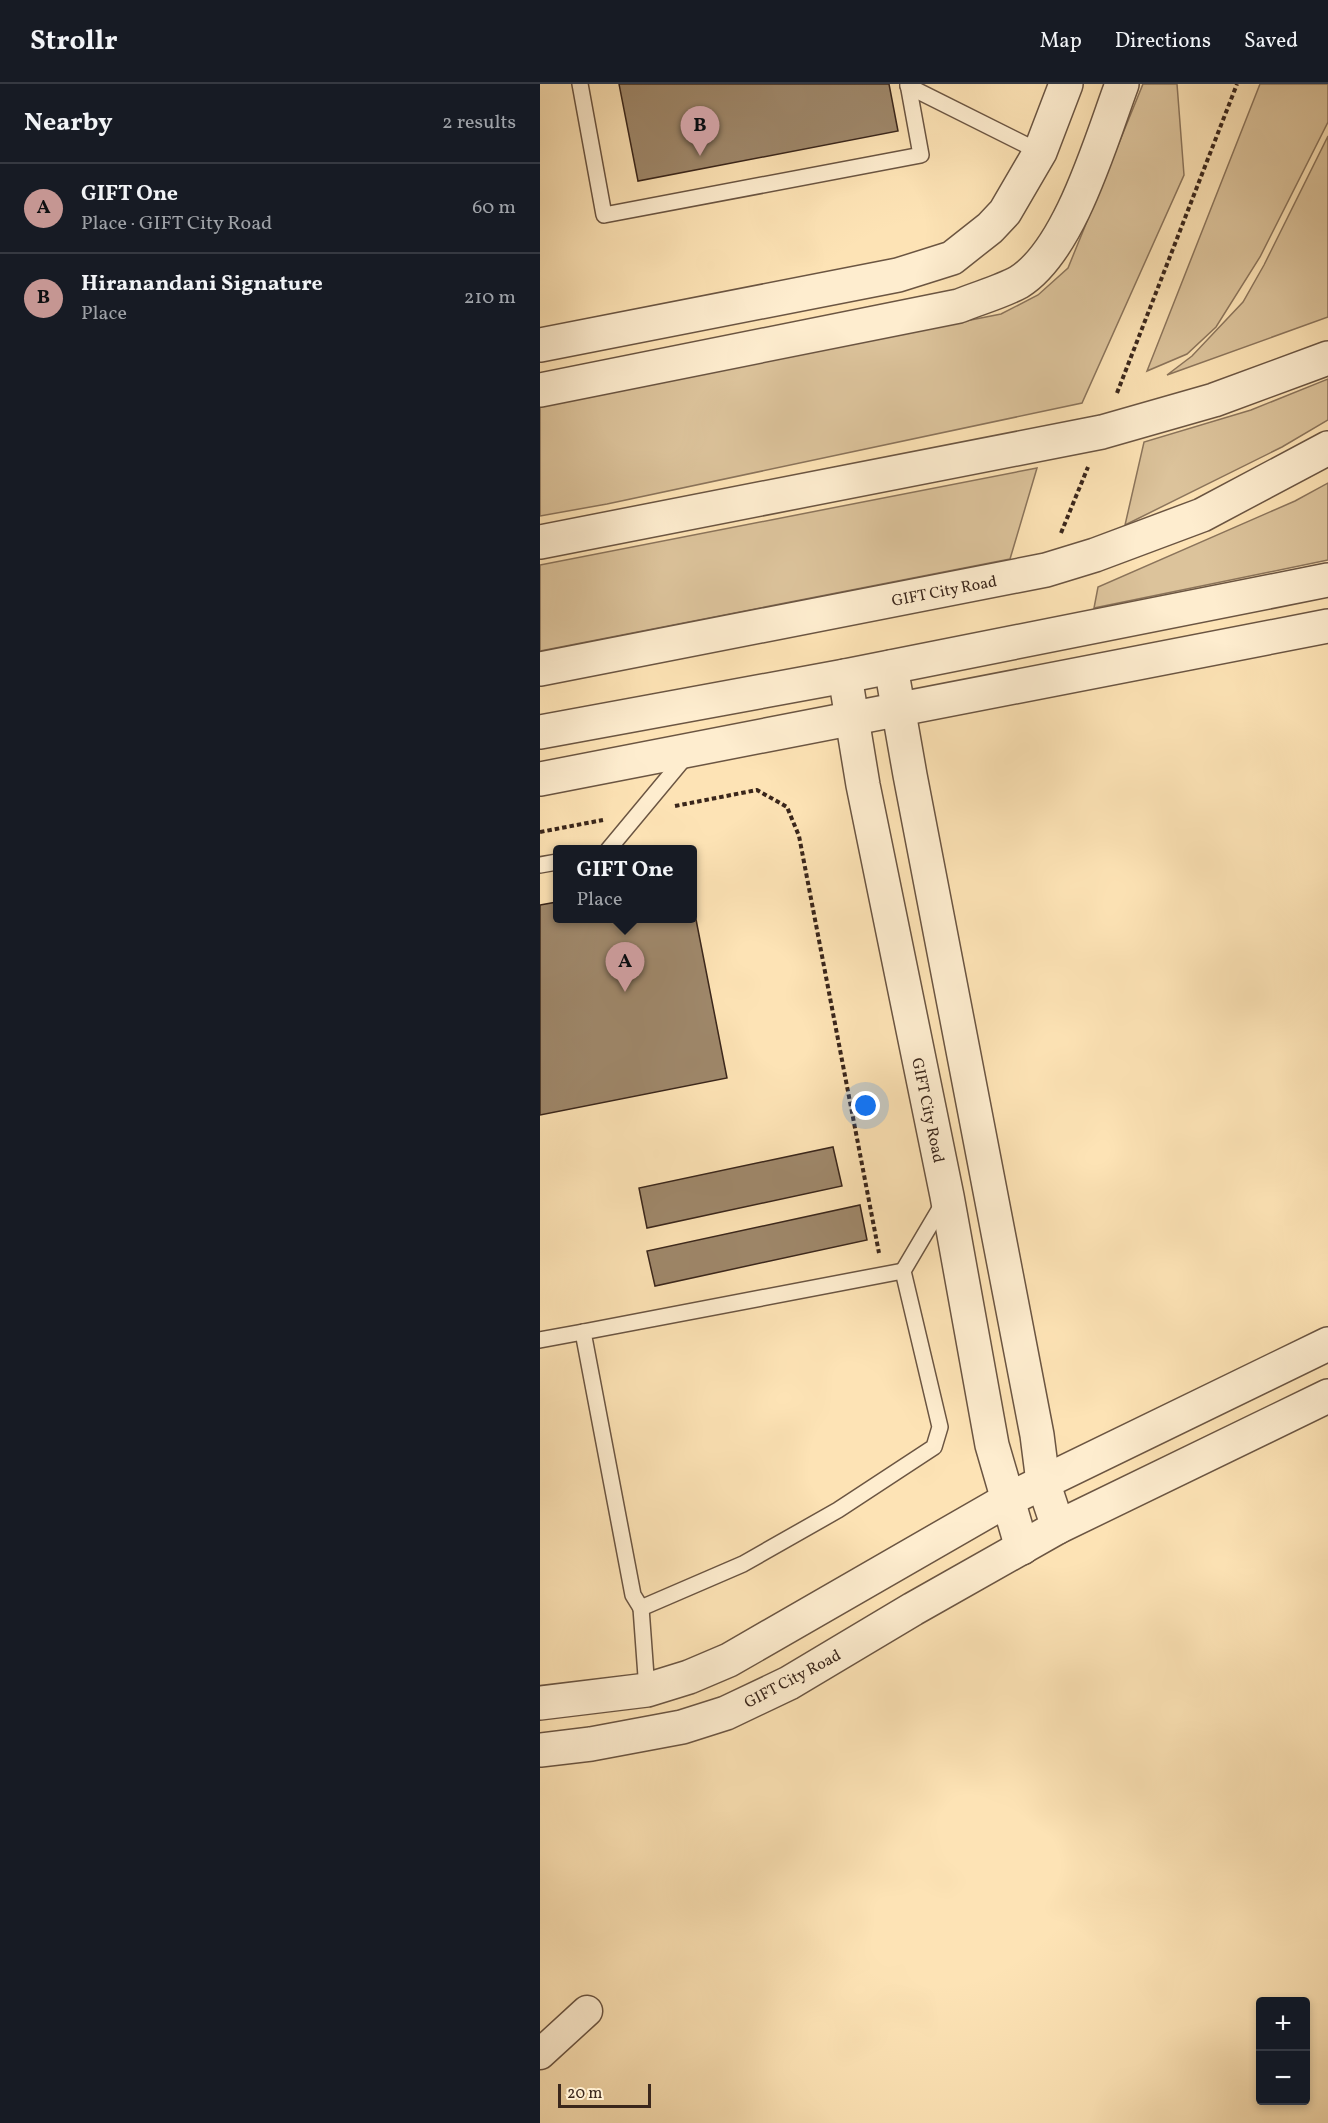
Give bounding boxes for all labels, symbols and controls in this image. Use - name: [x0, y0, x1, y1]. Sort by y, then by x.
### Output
- text: Strollr: [30, 22, 118, 61]
- text: Map: [1040, 27, 1082, 56]
- text: Directions: [1115, 27, 1211, 56]
- text: Saved: [1244, 27, 1298, 56]
- text: Nearby: [24, 105, 113, 141]
- pin: B: [680, 106, 720, 156]
- text: 2 results: [442, 109, 516, 137]
- text: GIFT One: [81, 179, 178, 210]
- text: A: [36, 194, 51, 222]
- text: 60 m: [472, 194, 516, 222]
- text: Place · GIFT City Road: [81, 210, 272, 238]
- text: Hiranandani Signature: [81, 269, 323, 300]
- text: B: [37, 284, 50, 312]
- text: 210 m: [464, 284, 516, 312]
- text: Place: [81, 300, 127, 328]
- street label: GIFT City Road: [890, 571, 999, 613]
- popup: [553, 845, 697, 923]
- text: GIFT One: [576, 855, 674, 886]
- text: Place: [576, 886, 622, 914]
- pin: A: [606, 942, 644, 992]
- street label: GIFT City Road: [905, 1056, 949, 1165]
- your location: [851, 1091, 880, 1120]
- street label: GIFT City Road: [741, 1645, 845, 1715]
- map controls: [1256, 1997, 1310, 2105]
- button: +: [1256, 1997, 1310, 2051]
- button: −: [1256, 2051, 1310, 2105]
- scale bar: [558, 2081, 651, 2108]
- text: 20 m: [567, 2083, 602, 2105]

